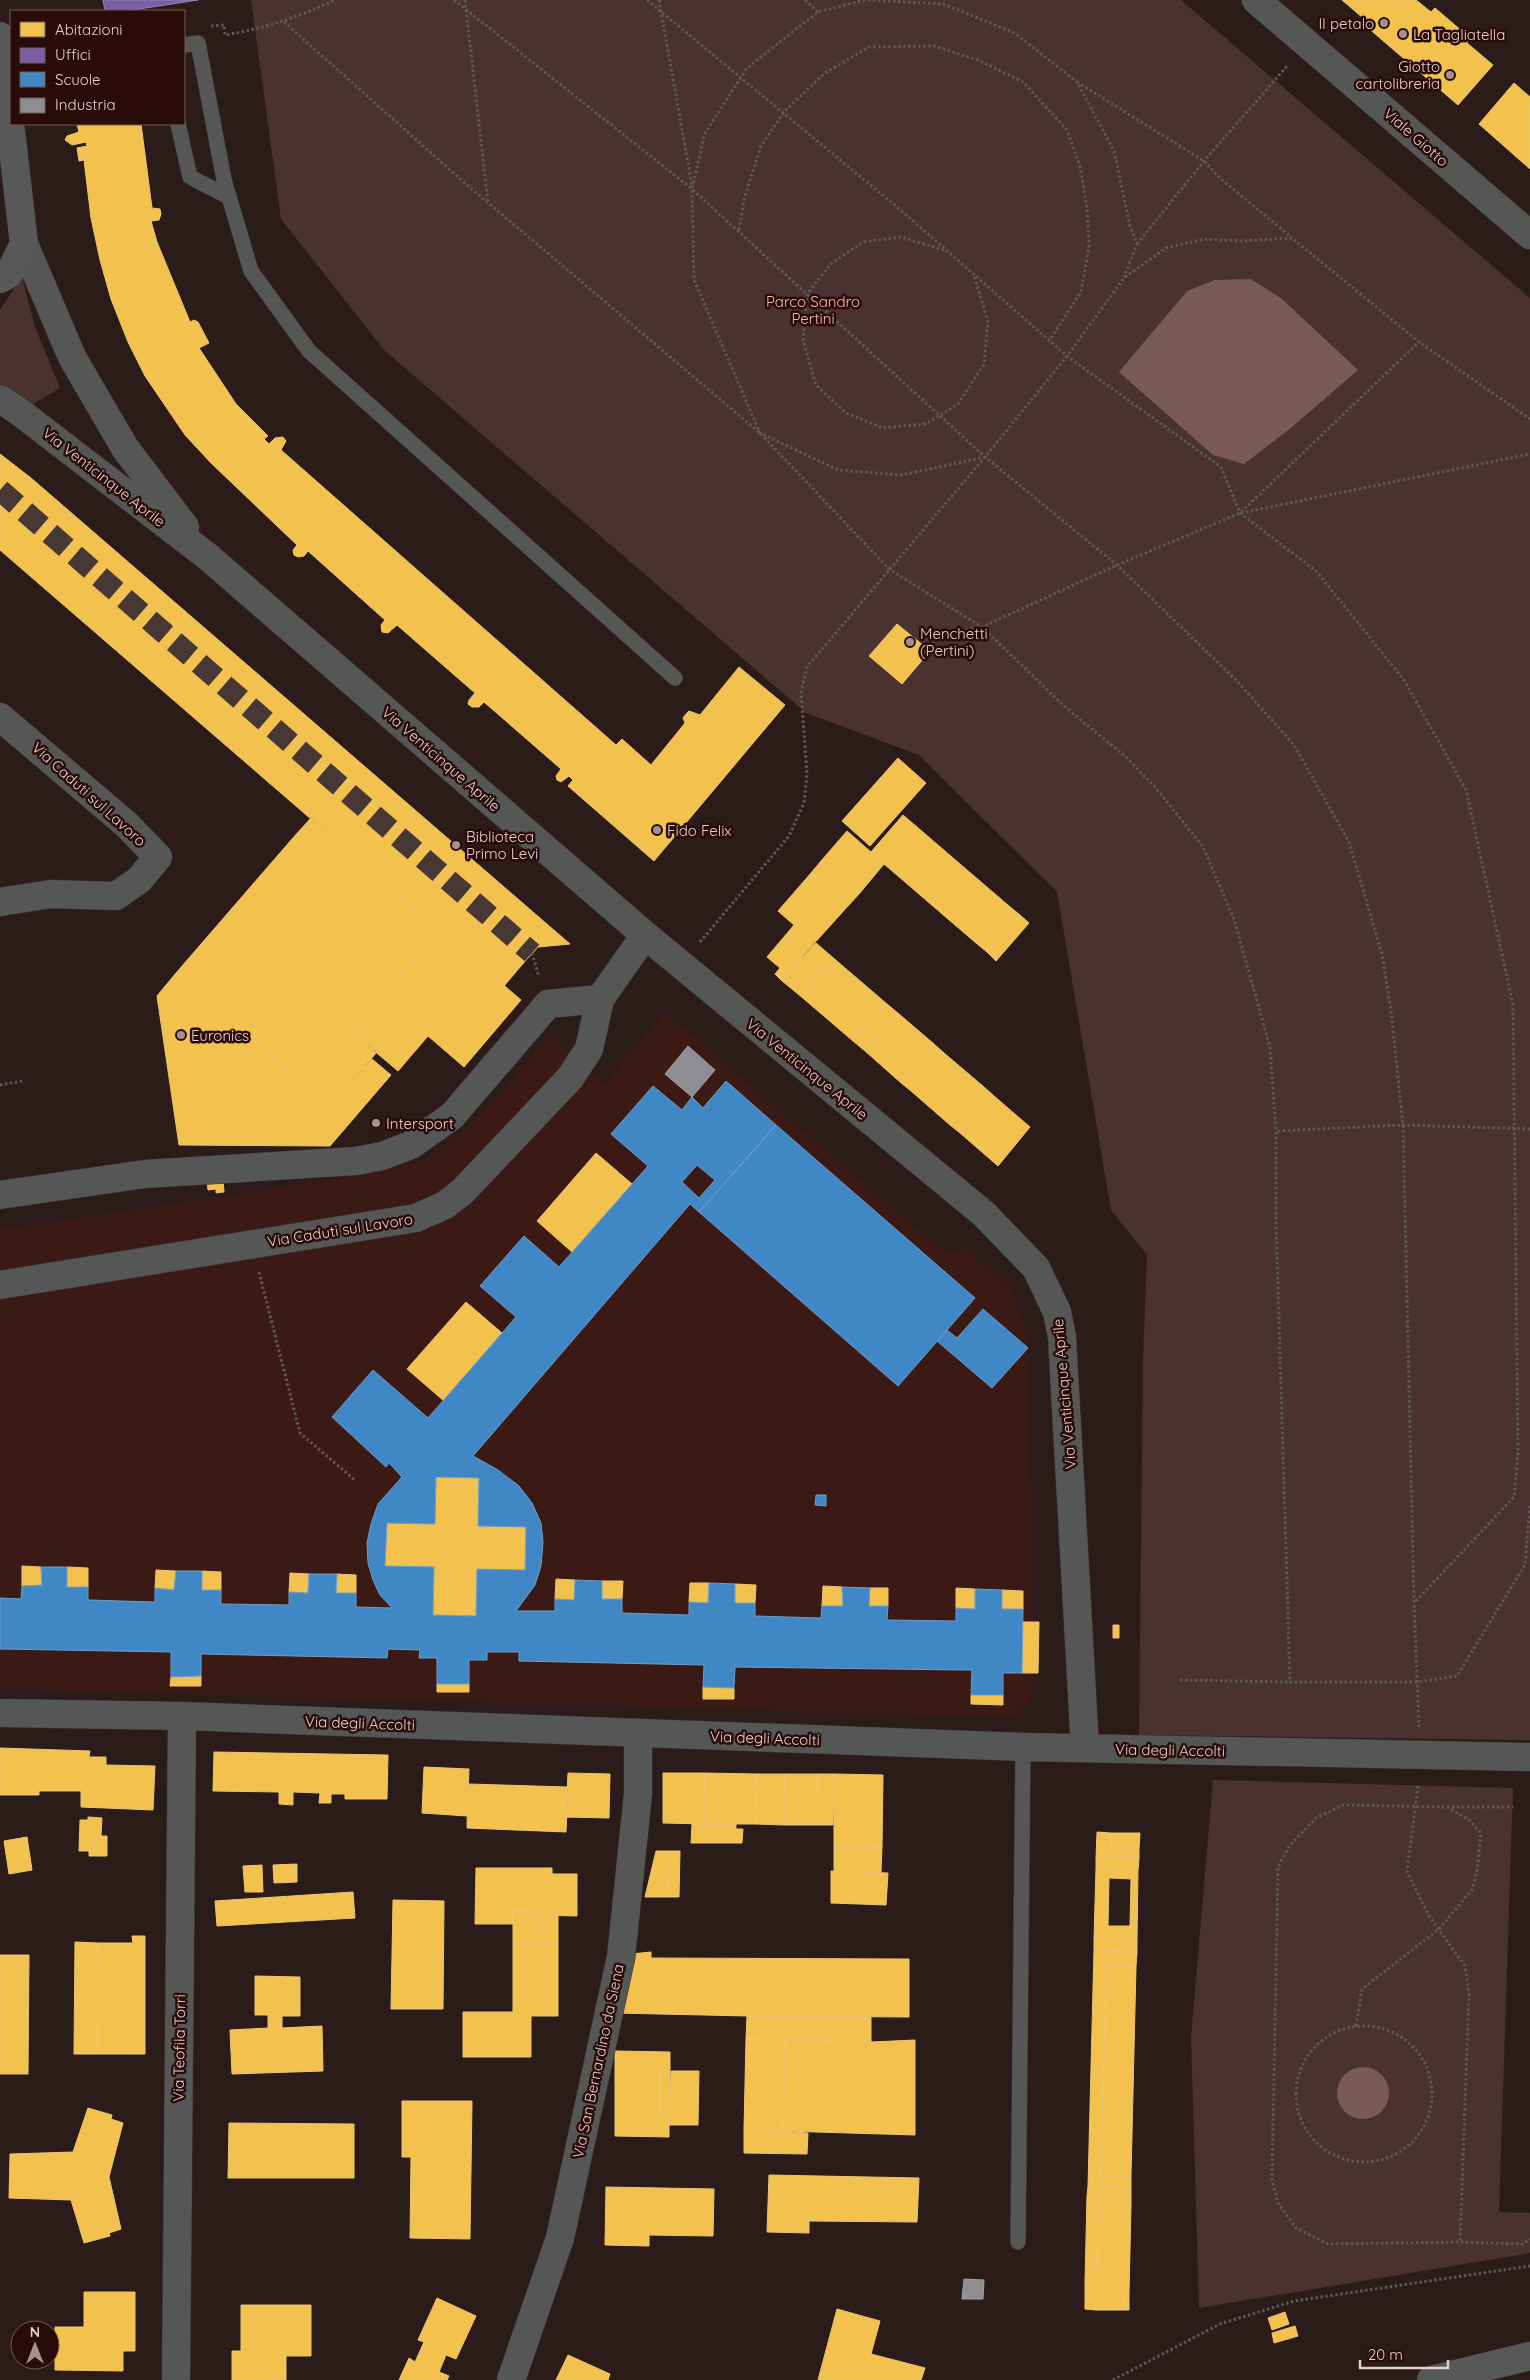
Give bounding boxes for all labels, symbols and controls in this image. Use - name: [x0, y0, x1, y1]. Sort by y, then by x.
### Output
- legend: [10, 10, 185, 125]
- place label: Il petalo: [1319, 14, 1374, 33]
- marker: Il petalo: [1378, 17, 1390, 29]
- text: Abitazioni: [55, 20, 123, 39]
- place label: La Tagliatella: [1413, 25, 1505, 44]
- marker: La Tagliatella: [1397, 28, 1409, 40]
- text: Uffici: [55, 45, 91, 64]
- place label: Giotto cartolibreria: [1356, 57, 1440, 93]
- marker: Giotto cartolibreria: [1444, 69, 1456, 81]
- text: Scuole: [55, 70, 101, 89]
- text: Industria: [55, 95, 115, 114]
- street label: Viale Giotto: [1380, 104, 1452, 170]
- park label: Parco Sandro Pertini: [766, 292, 860, 328]
- street label: Via Venticinque Aprile: [39, 423, 169, 531]
- place label: Menchetti (Pertini): [920, 624, 988, 660]
- marker: Menchetti (Pertini): [904, 636, 916, 648]
- street label: Via Venticinque Aprile: [378, 702, 504, 816]
- street label: Via Caduti sul Lavoro: [28, 738, 150, 850]
- place label: Fido Felix: [667, 821, 732, 840]
- marker: Fido Felix: [651, 824, 663, 836]
- place label: Biblioteca Primo Levi: [466, 827, 538, 863]
- marker: Biblioteca Primo Levi: [450, 839, 462, 851]
- street label: Via Venticinque Aprile: [742, 1014, 872, 1124]
- place label: Euronics: [191, 1026, 249, 1045]
- marker: Euronics: [175, 1029, 187, 1041]
- place label: Intersport: [386, 1114, 454, 1133]
- marker: Intersport: [370, 1117, 382, 1129]
- street label: Via Caduti sul Lavoro: [266, 1209, 414, 1251]
- street label: Via Venticinque Aprile: [1048, 1318, 1080, 1470]
- street label: Via degli Accolti: [305, 1712, 415, 1734]
- street label: Via degli Accolti: [710, 1727, 820, 1749]
- street label: Via degli Accolti: [1115, 1740, 1225, 1760]
- street label: Via San Bernardino da Siena: [568, 1962, 628, 2160]
- street label: Via Teofila Torri: [169, 1994, 189, 2102]
- north arrow: [10, 2320, 60, 2370]
- text: N: [30, 2323, 40, 2341]
- scale bar: [1360, 2338, 1448, 2370]
- text: 20 m: [1368, 2345, 1403, 2364]

